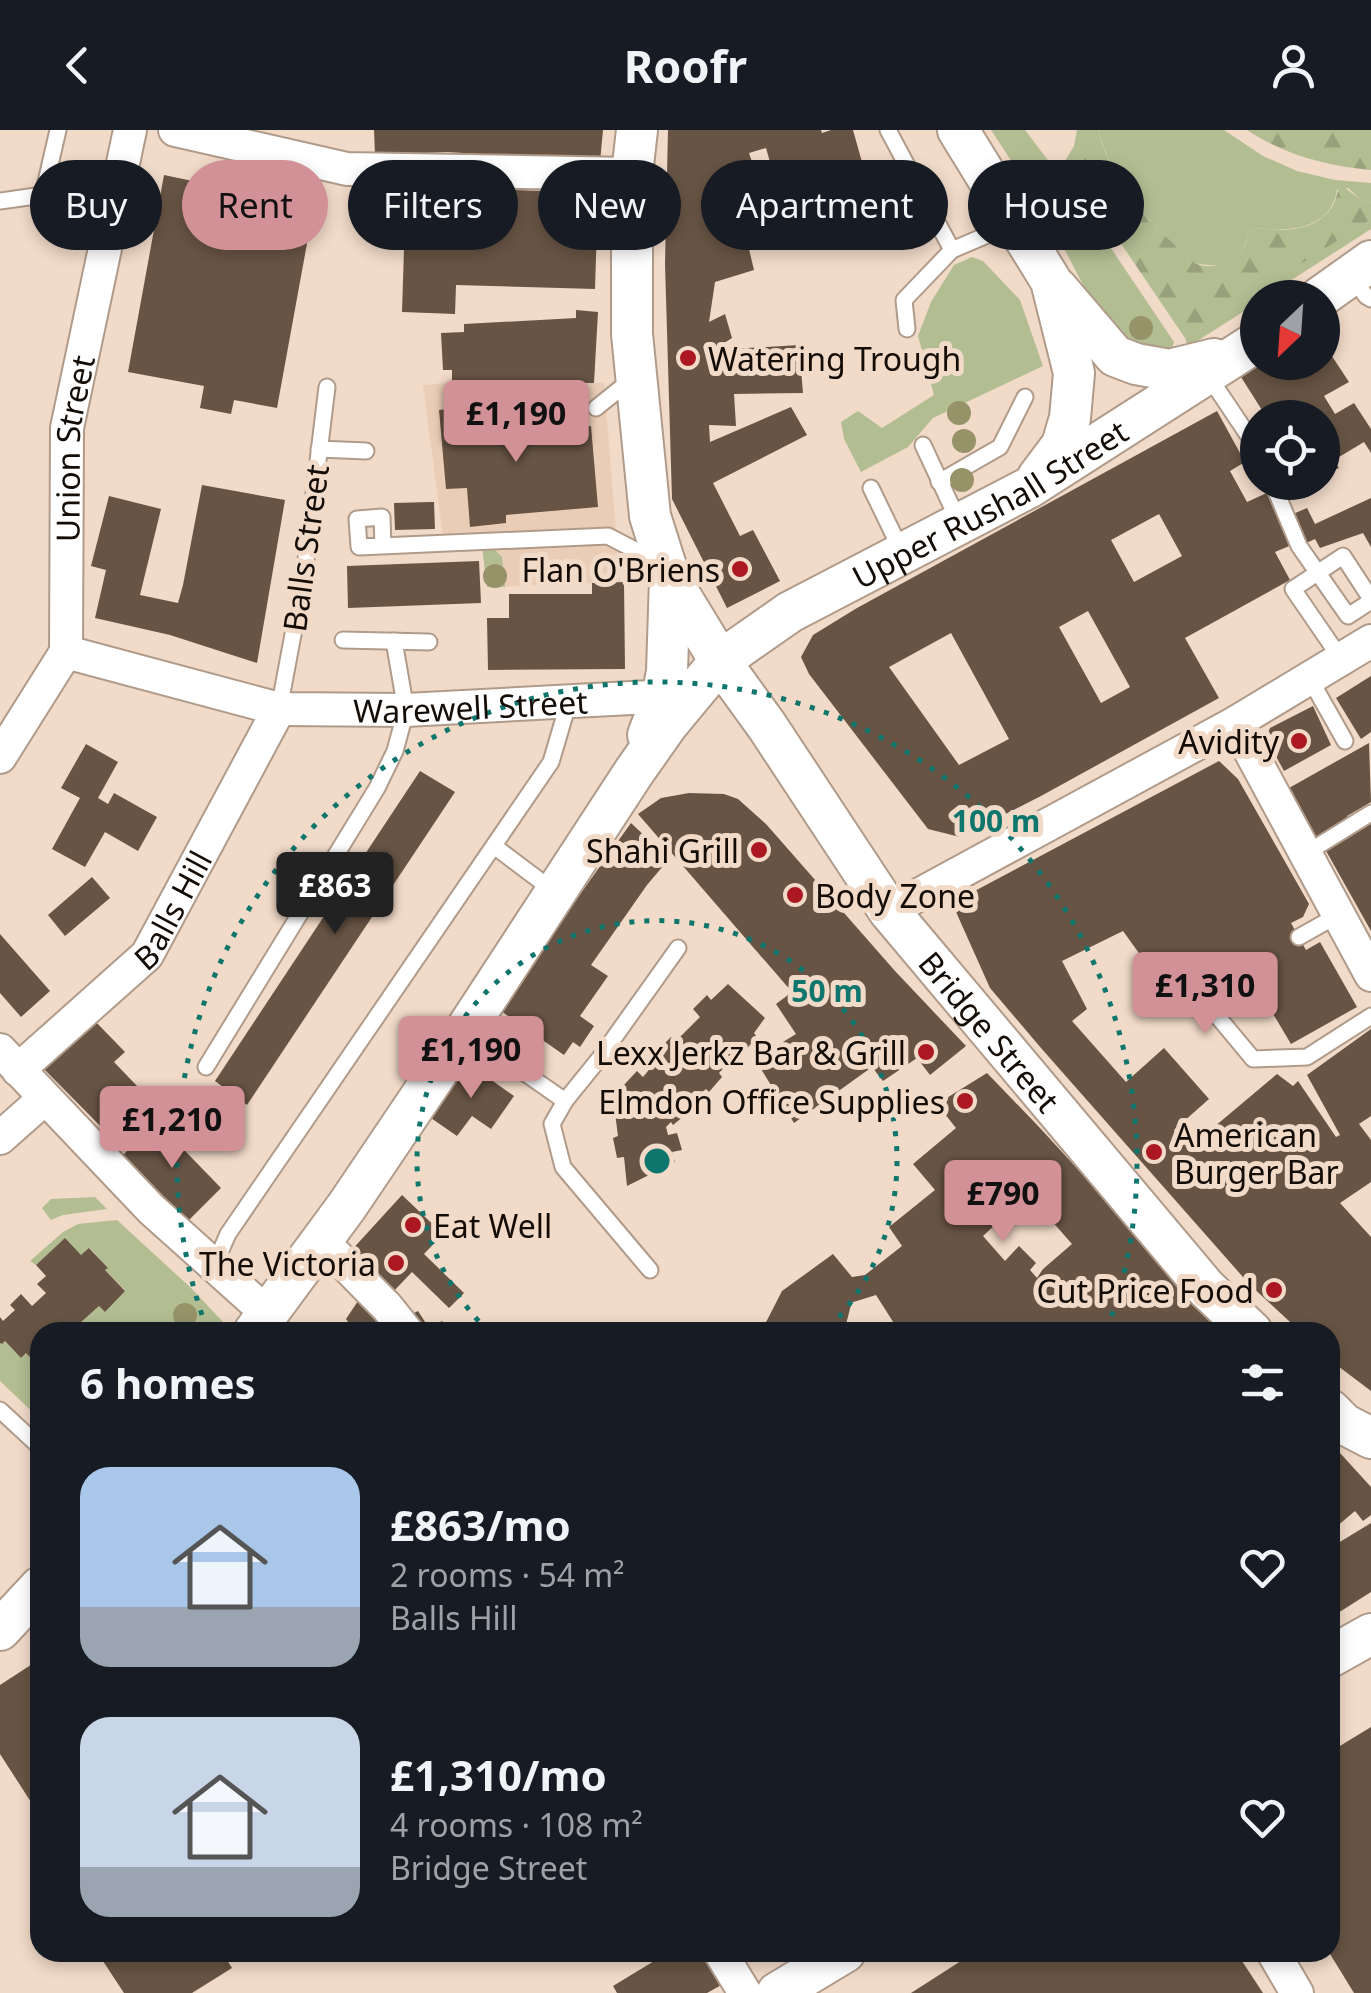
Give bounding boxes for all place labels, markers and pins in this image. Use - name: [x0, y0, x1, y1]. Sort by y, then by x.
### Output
- place label: Watering Trough: [708, 337, 961, 380]
- marker: Watering Trough: [677, 347, 699, 369]
- pin: £1,190: [435, 380, 597, 465]
- place label: Flan O'Briens: [521, 548, 720, 591]
- marker: Flan O'Briens: [729, 558, 751, 580]
- place label: Avidity: [1178, 720, 1280, 763]
- marker: Avidity: [1288, 730, 1310, 752]
- place label: Shahi Grill: [586, 829, 739, 872]
- marker: Shahi Grill: [748, 839, 770, 861]
- pin: £863: [276, 852, 394, 937]
- place label: Body Zone: [815, 874, 975, 917]
- marker: Body Zone: [784, 884, 806, 906]
- pin: £1,310: [1124, 952, 1286, 1037]
- pin: £1,190: [390, 1016, 552, 1101]
- place label: Lexx Jerkz Bar & Grill: [596, 1031, 906, 1074]
- marker: Lexx Jerkz Bar & Grill: [915, 1041, 937, 1063]
- place label: Elmdon Office Supplies: [598, 1080, 945, 1123]
- pin: £1,210: [91, 1086, 253, 1171]
- marker: Elmdon Office Supplies: [954, 1090, 976, 1112]
- place label: American Burger Bar: [1174, 1113, 1339, 1193]
- marker: American Burger Bar: [1143, 1141, 1165, 1163]
- centre of rings: [639, 1143, 675, 1179]
- pin: £790: [944, 1160, 1062, 1245]
- place label: Eat Well: [433, 1204, 552, 1247]
- marker: Eat Well: [402, 1214, 424, 1236]
- place label: The Victoria: [199, 1242, 376, 1285]
- marker: The Victoria: [385, 1252, 407, 1274]
- place label: Cut Price Food: [1037, 1269, 1254, 1312]
- marker: Cut Price Food: [1263, 1279, 1285, 1301]

